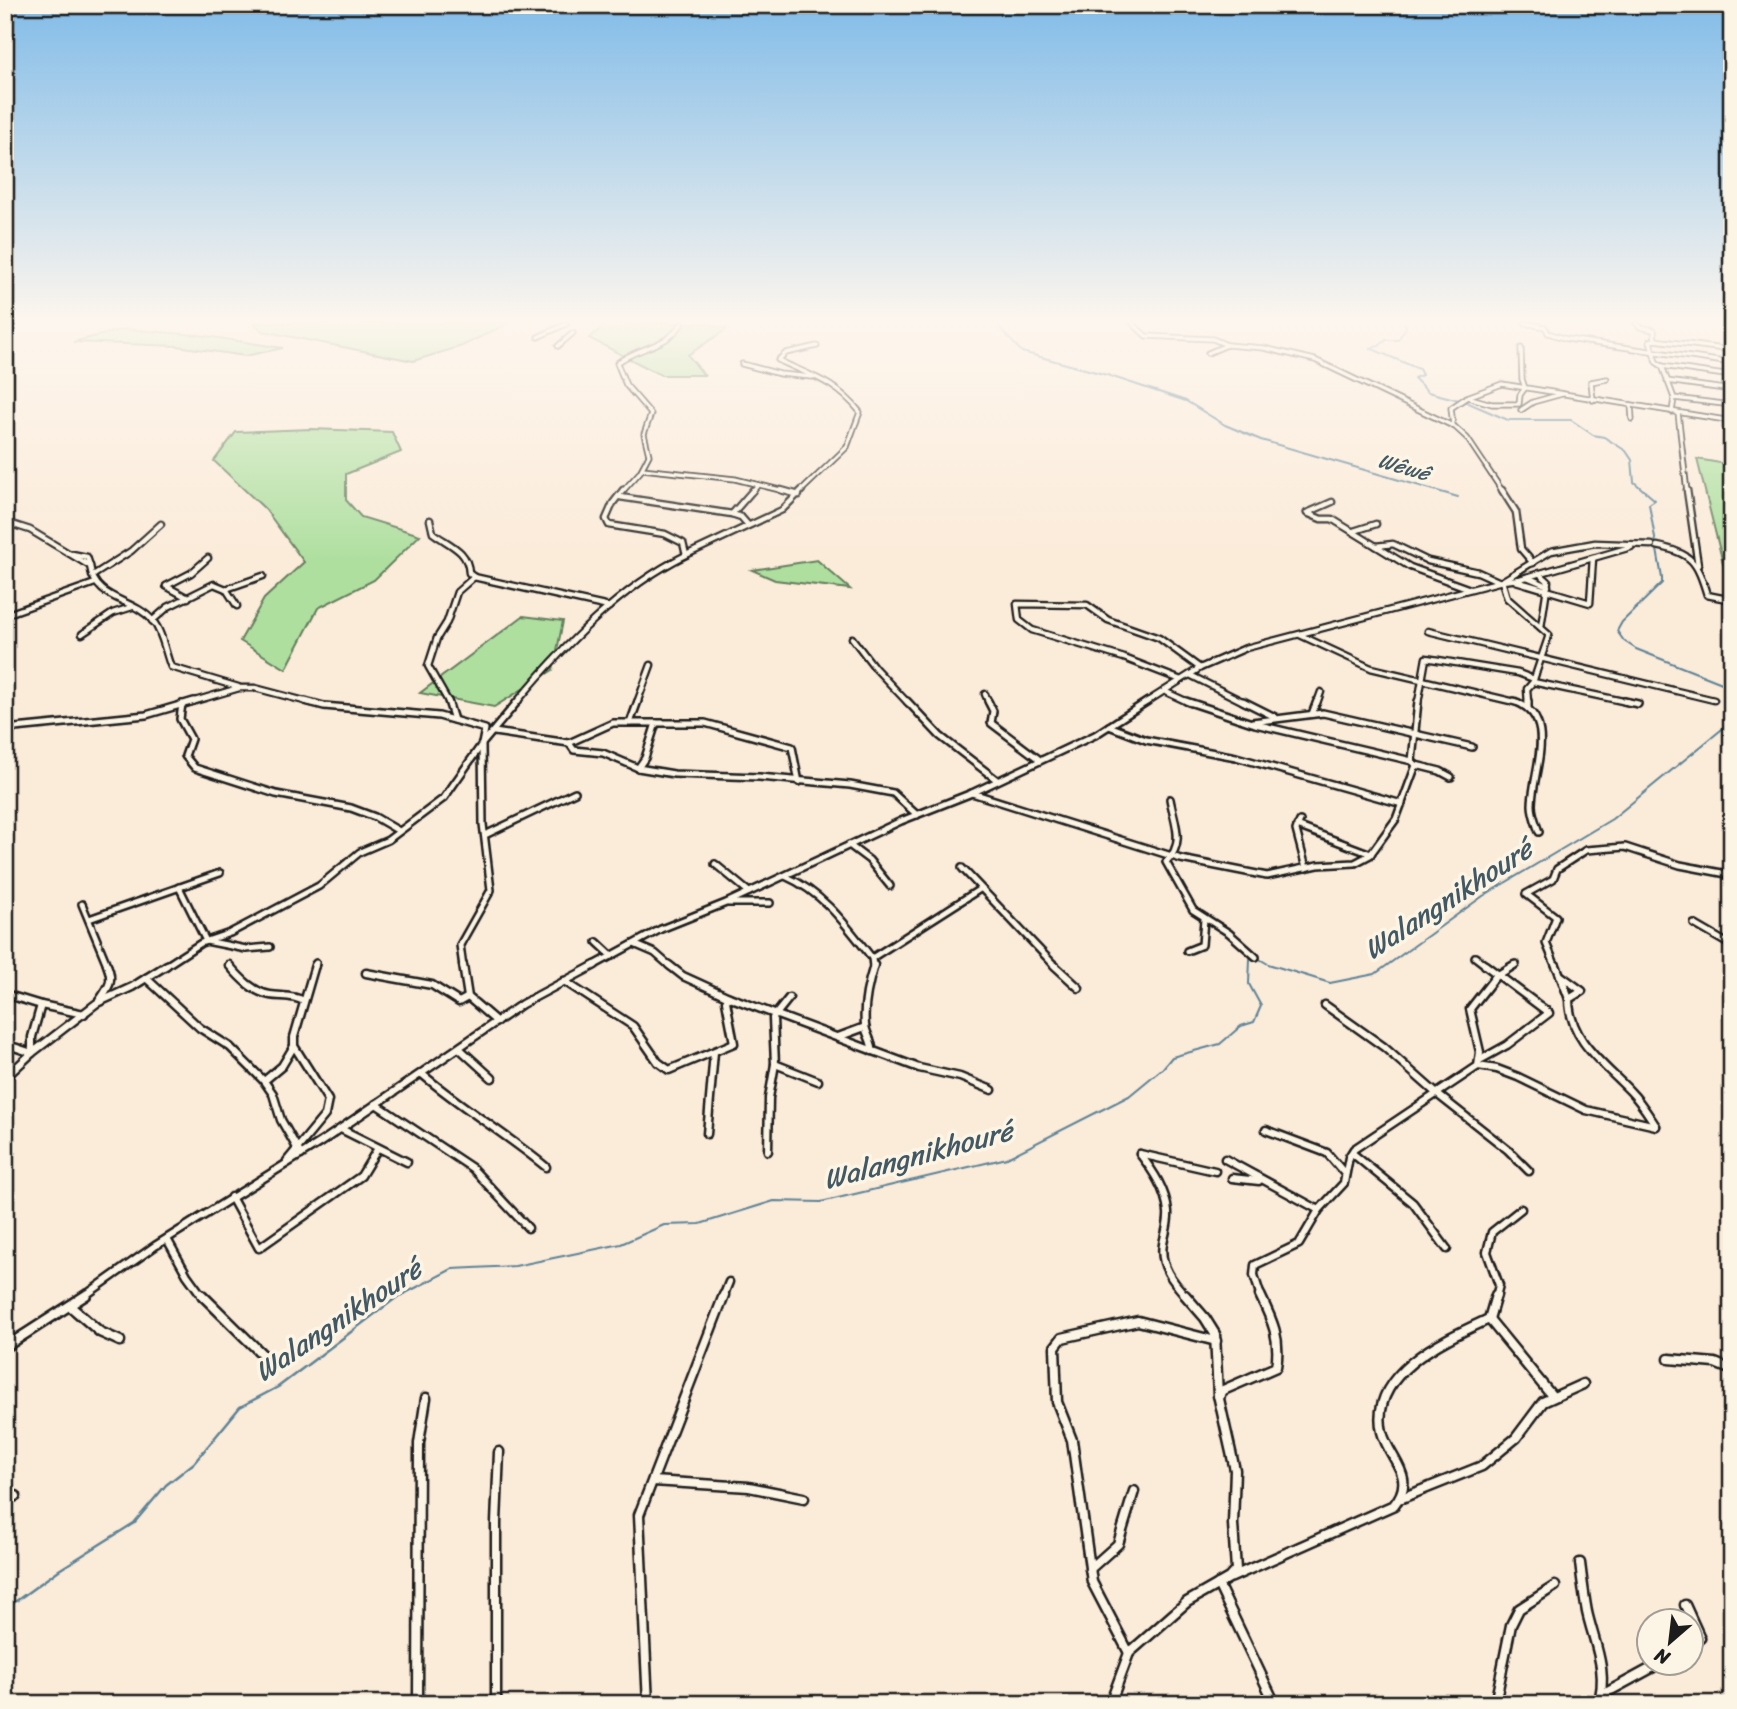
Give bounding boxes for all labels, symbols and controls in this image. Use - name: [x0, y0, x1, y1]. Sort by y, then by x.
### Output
- water label: Wêwê: [1374, 442, 1437, 493]
- water label: Walangnikhouré: [1353, 823, 1547, 972]
- water label: Walangnikhouré: [818, 1105, 1023, 1204]
- water label: Walangnikhouré: [244, 1243, 436, 1395]
- north arrow: [1636, 1608, 1706, 1678]
- text: N: [1648, 1639, 1677, 1675]

